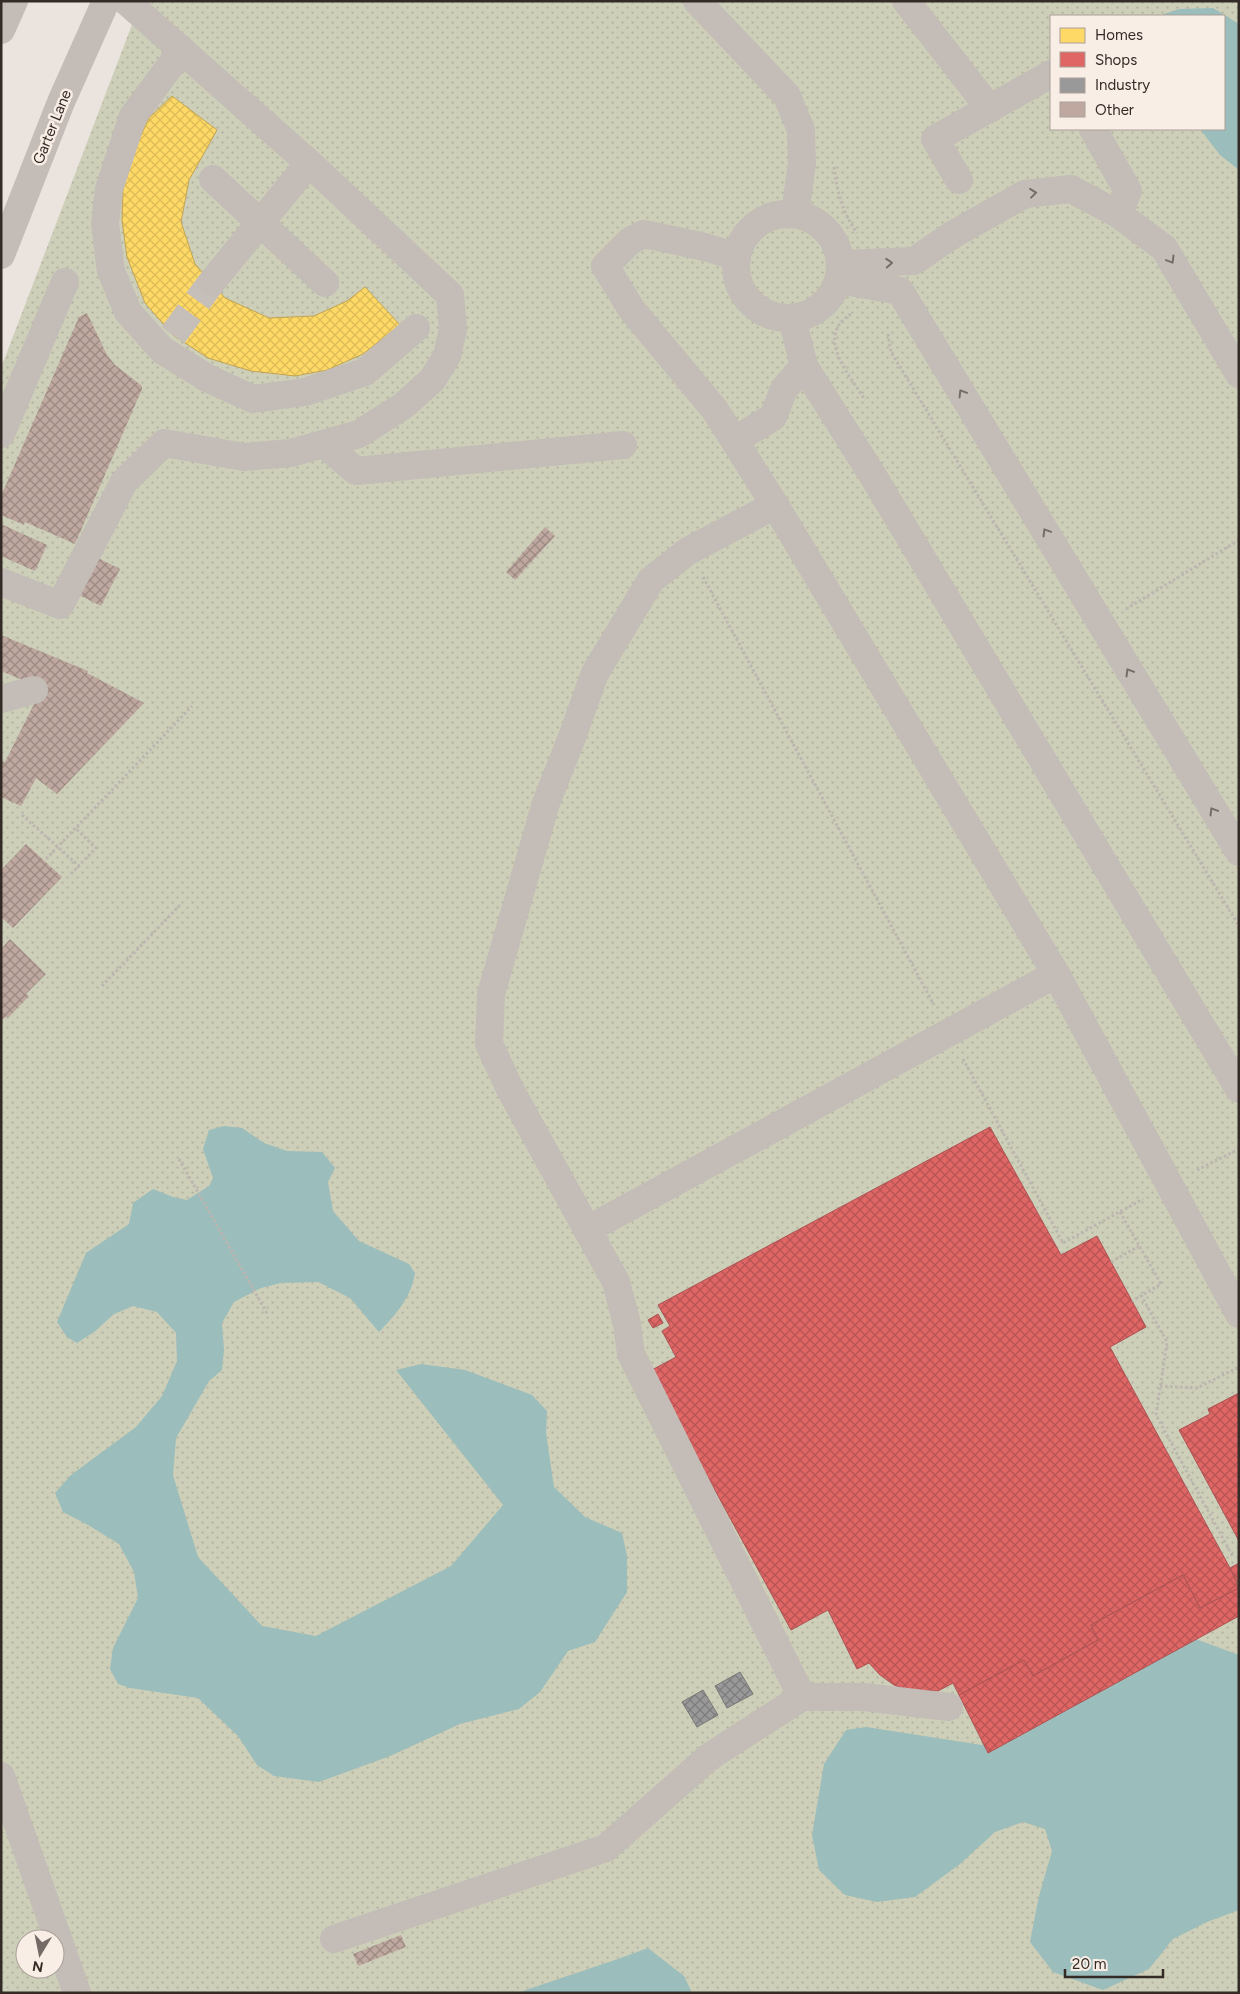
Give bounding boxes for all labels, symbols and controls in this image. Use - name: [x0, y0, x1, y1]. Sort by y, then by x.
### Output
- legend: [1050, 15, 1225, 130]
- text: Homes: [1095, 26, 1143, 44]
- text: Shops: [1095, 51, 1137, 69]
- text: Industry: [1095, 76, 1150, 94]
- street label: Garter Lane: [29, 87, 75, 167]
- text: Other: [1095, 101, 1134, 119]
- one-way arrow: [1029, 188, 1037, 199]
- one-way arrow: [1164, 254, 1174, 263]
- one-way arrow: [886, 257, 894, 268]
- one-way arrow: [958, 389, 968, 398]
- one-way arrow: [1042, 529, 1052, 538]
- one-way arrow: [1125, 668, 1135, 677]
- one-way arrow: [1210, 807, 1220, 816]
- north arrow: [15, 1929, 65, 1979]
- scale bar: [1065, 1946, 1162, 1978]
- text: 20 m: [1072, 1955, 1106, 1973]
- text: N: [31, 1957, 45, 1976]

